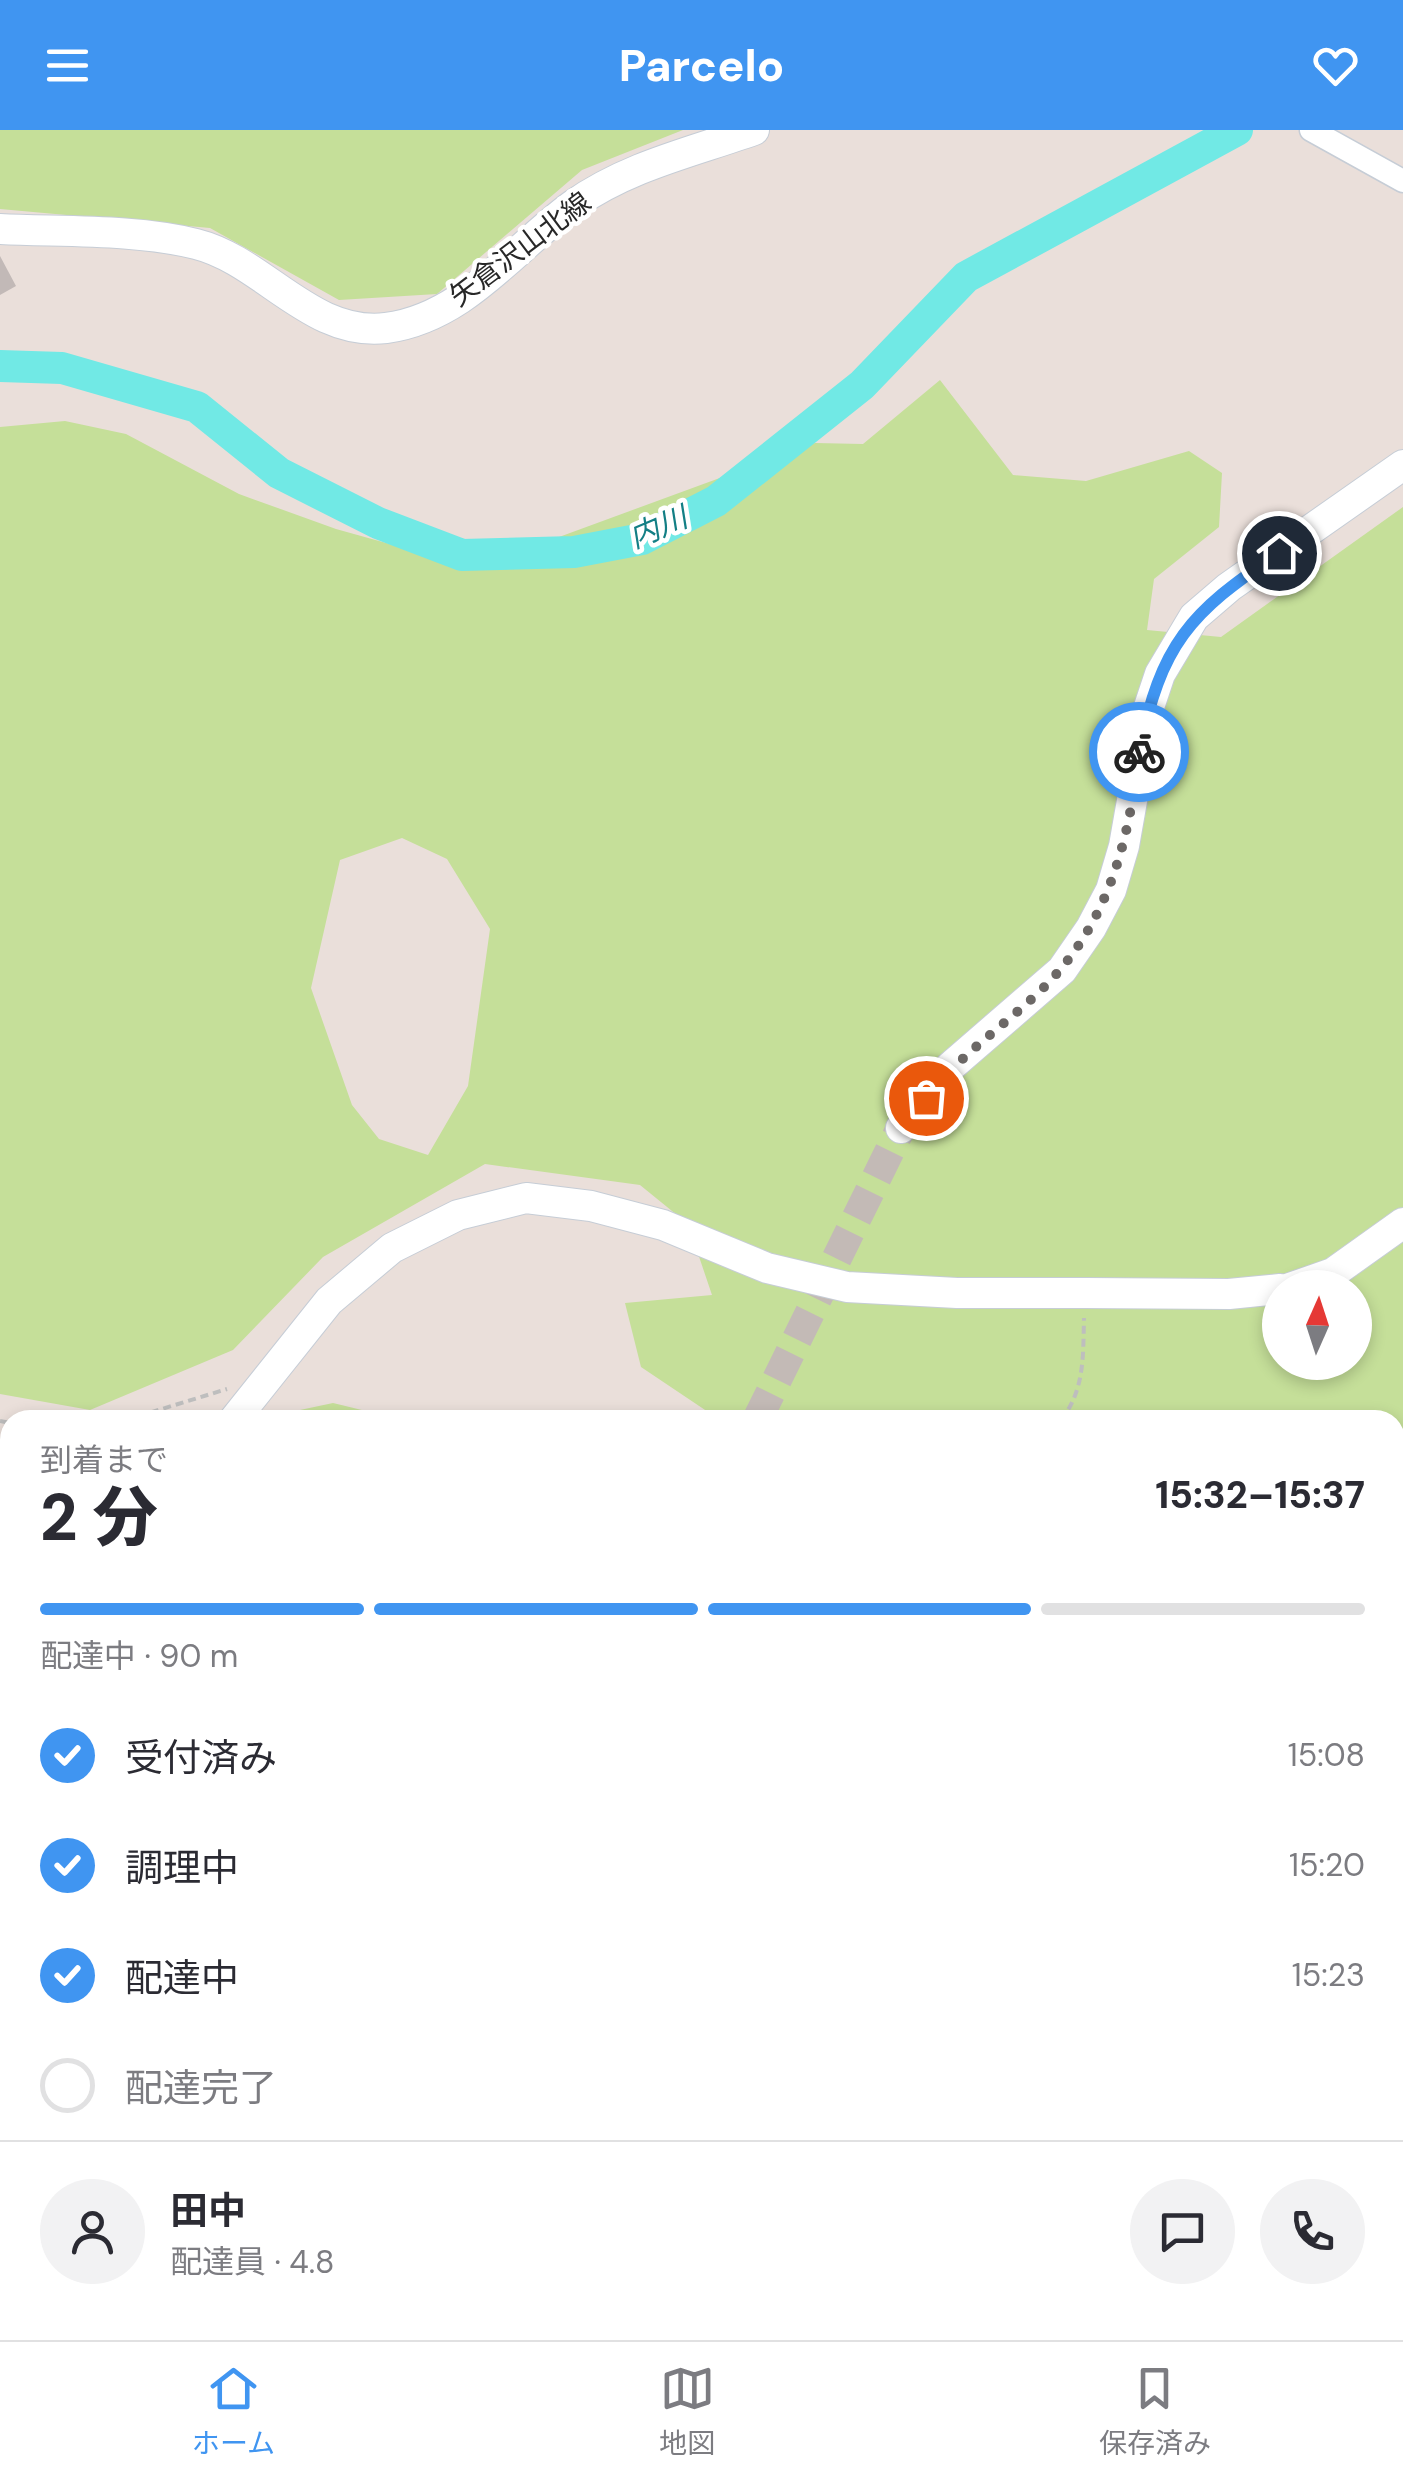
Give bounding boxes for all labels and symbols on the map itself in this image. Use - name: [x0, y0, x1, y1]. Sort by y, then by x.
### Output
- street label: 矢倉沢山北線: [442, 184, 598, 314]
- water label: 内川: [623, 496, 696, 557]
- pin: [1237, 511, 1322, 596]
- courier: [1089, 702, 1189, 802]
- pin: [884, 1056, 969, 1141]
- north arrow: [1262, 1270, 1372, 1380]

